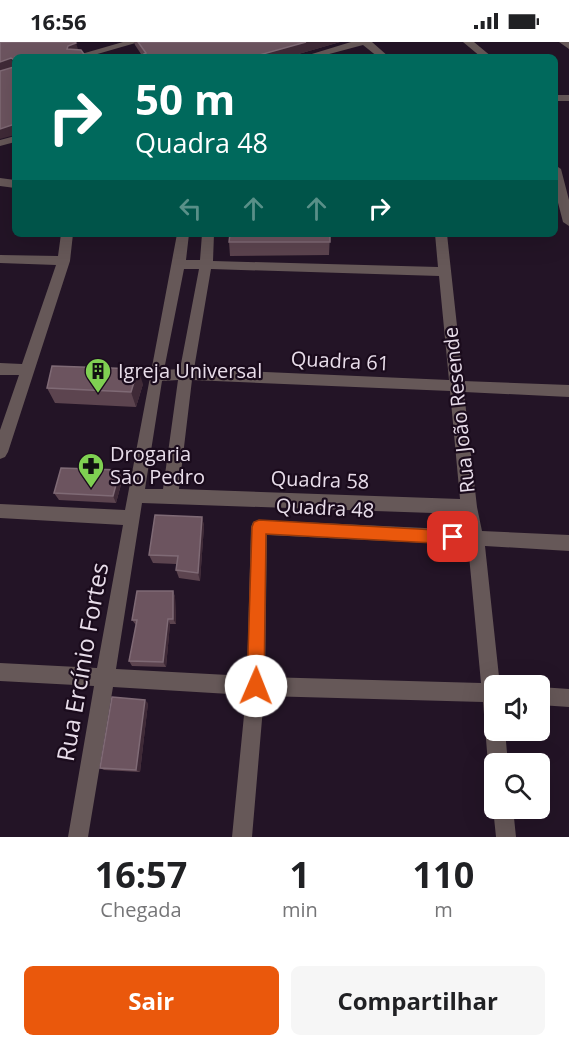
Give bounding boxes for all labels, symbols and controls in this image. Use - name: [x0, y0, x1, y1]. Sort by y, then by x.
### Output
- text: 16:56: [30, 6, 87, 36]
- text: 50 m: [135, 70, 235, 127]
- icon: right: [36, 78, 114, 156]
- text: Quadra 48: [135, 124, 268, 161]
- icon: left: [174, 192, 207, 225]
- icon: ahead: [237, 192, 270, 225]
- icon: ahead: [300, 192, 333, 225]
- icon: right: [363, 192, 396, 225]
- street label: Rua João Resende: [436, 326, 481, 494]
- street label: Quadra 61: [290, 344, 390, 377]
- building icon: Igreja Universal: [83, 356, 113, 394]
- place label: Igreja Universal: [118, 357, 262, 384]
- place label: Drogaria São Pedro: [110, 440, 205, 490]
- pharmacy icon: Drogaria São Pedro: [76, 451, 106, 489]
- street label: Quadra 58: [270, 464, 370, 495]
- street label: Quadra 48: [275, 491, 375, 524]
- pin: [427, 511, 478, 562]
- icon: arrive: [436, 520, 469, 553]
- street label: Rua Ercínio Fortes: [48, 560, 115, 764]
- position arrow: [224, 654, 288, 718]
- map controls: [484, 675, 550, 819]
- button: sound: [484, 675, 550, 741]
- button: search: [484, 753, 550, 819]
- text: 16:57: [95, 850, 187, 899]
- text: 1: [290, 850, 310, 899]
- text: 110: [413, 850, 474, 899]
- text: Chegada: [100, 896, 182, 923]
- text: min: [282, 896, 318, 923]
- text: m: [434, 896, 453, 923]
- button: Sair: [24, 966, 279, 1035]
- button: Compartilhar: [291, 966, 545, 1035]

